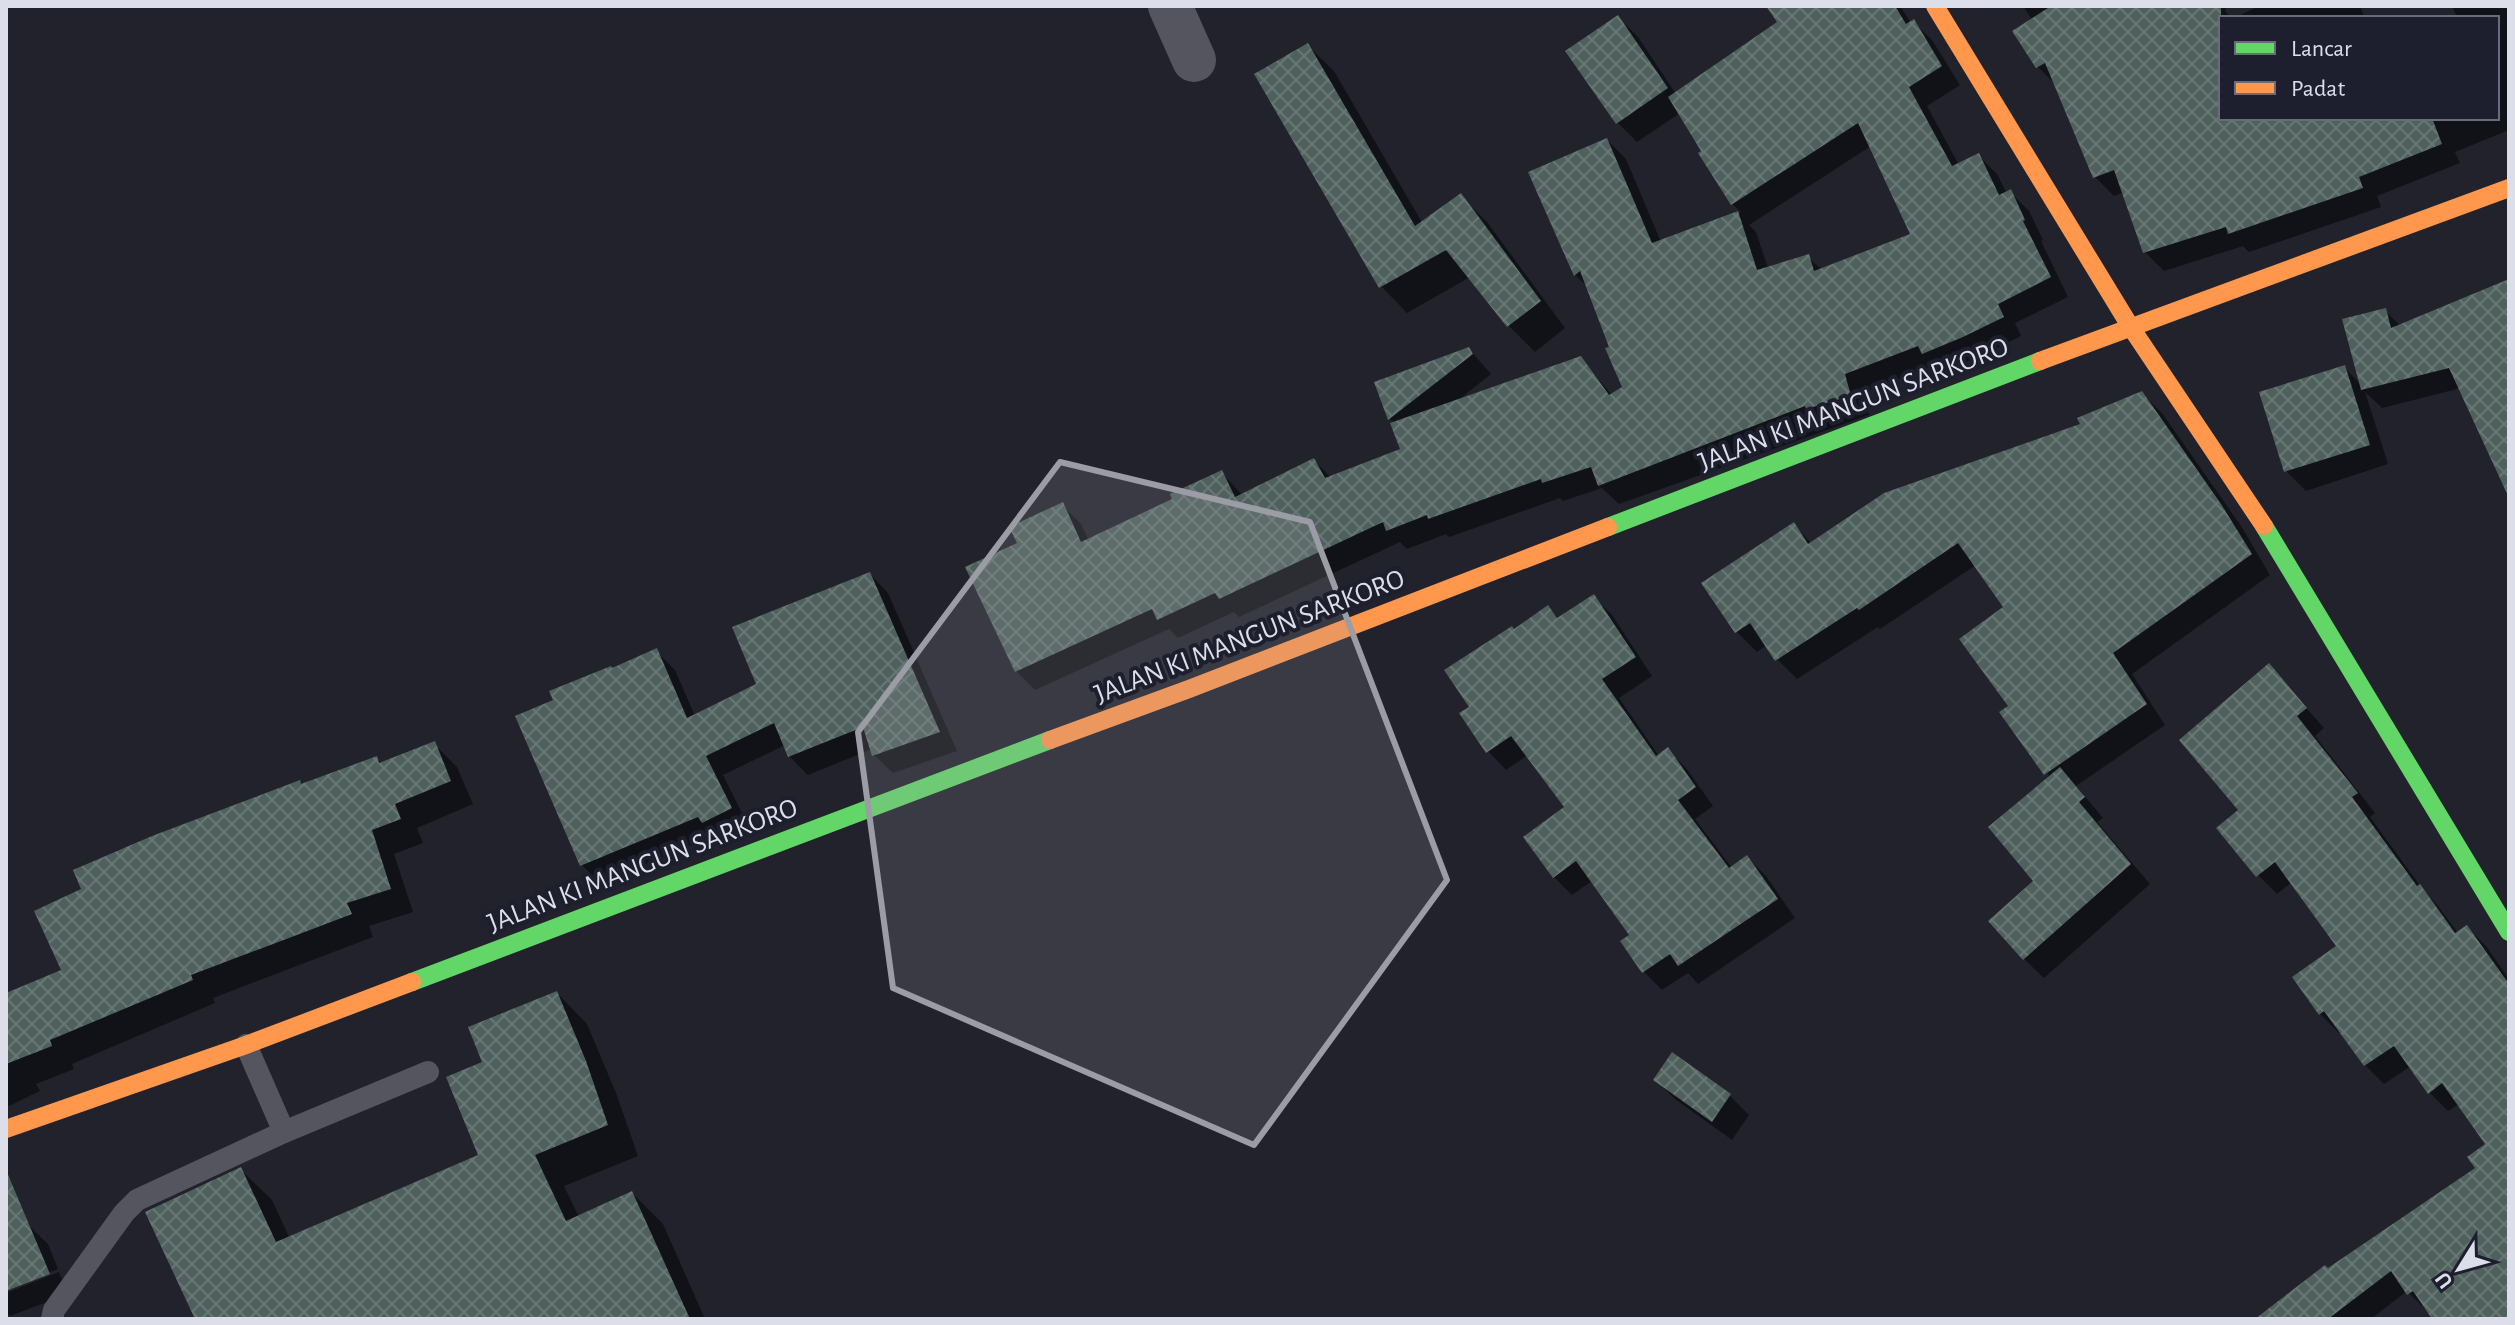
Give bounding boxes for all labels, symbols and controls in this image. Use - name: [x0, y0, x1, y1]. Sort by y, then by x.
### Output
- legend: [2219, 16, 2499, 120]
- text: Lancar: [2291, 37, 2352, 61]
- text: Padat: [2291, 77, 2345, 101]
- street label: JALAN KI MANGUN SARKORO: [1695, 333, 2012, 477]
- street label: JALAN KI MANGUN SARKORO: [1091, 565, 1408, 709]
- street label: JALAN KI MANGUN SARKORO: [484, 794, 801, 938]
- north arrow: [2419, 1229, 2499, 1309]
- text: U: [2431, 1268, 2457, 1293]

